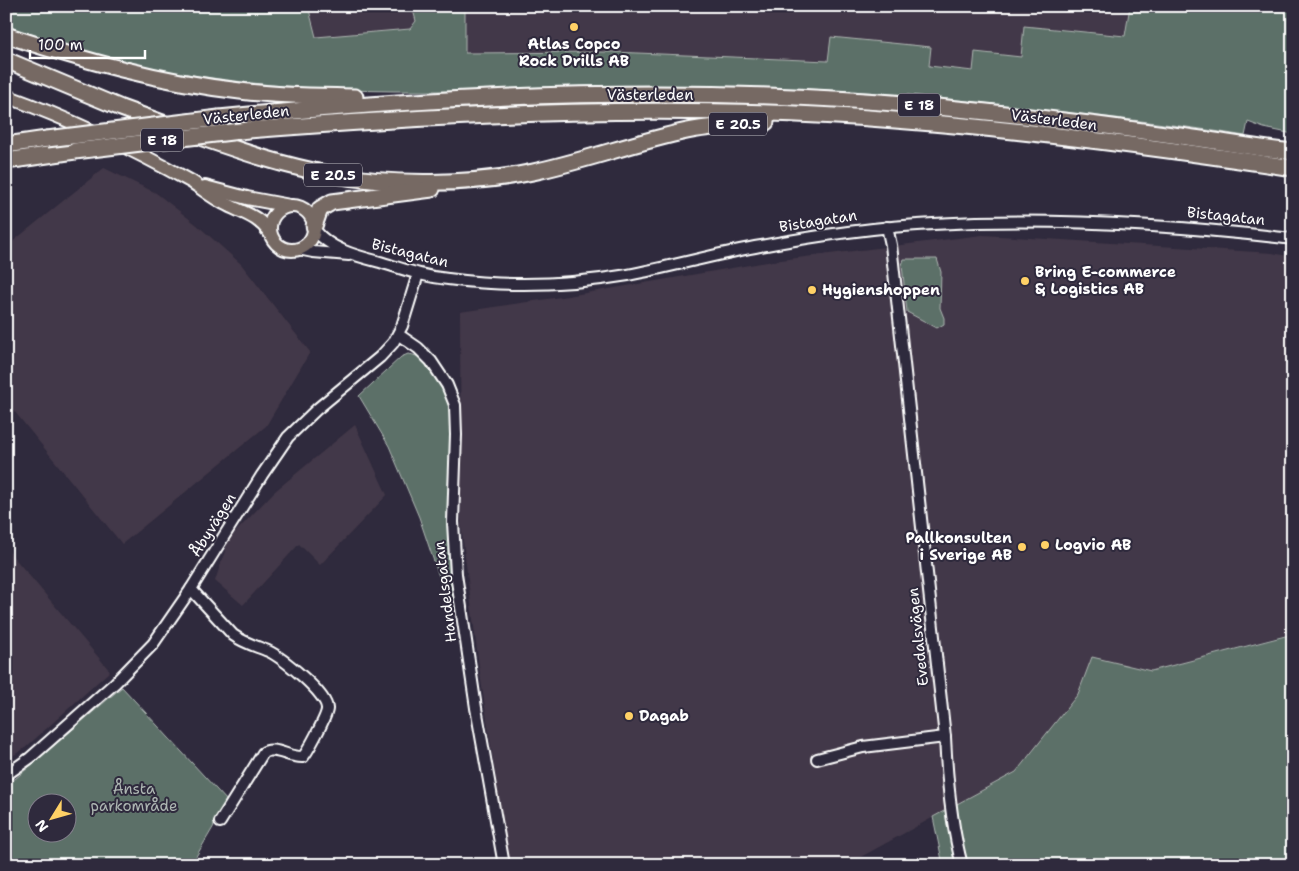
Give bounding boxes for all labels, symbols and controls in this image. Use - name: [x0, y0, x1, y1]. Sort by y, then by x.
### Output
- marker: Atlas Copco Rock Drills AB: [568, 21, 580, 33]
- scale bar: [30, 28, 145, 60]
- place label: Atlas Copco Rock Drills AB: [519, 34, 629, 71]
- text: 100 m: [38, 35, 83, 55]
- street label: Västerleden: [607, 85, 693, 105]
- road number: E 18: [898, 94, 940, 116]
- street label: Västerleden: [202, 101, 290, 129]
- street label: Västerleden: [1010, 105, 1098, 135]
- road number: E 20.5: [709, 112, 767, 136]
- road number: E 18: [141, 128, 183, 152]
- road number: E 20.5: [304, 164, 362, 186]
- street label: Bistagatan: [1186, 202, 1266, 230]
- street label: Bistagatan: [778, 205, 858, 237]
- street label: Bistagatan: [370, 234, 450, 272]
- place label: Bring E-commerce & Logistics AB: [1035, 262, 1176, 299]
- marker: Bring E-commerce & Logistics AB: [1019, 275, 1031, 287]
- place label: Hygienshoppen: [822, 280, 940, 300]
- marker: Hygienshoppen: [806, 284, 818, 296]
- street label: Åbyvägen: [184, 488, 240, 561]
- place label: Pallkonsulten i Sverige AB: [906, 528, 1012, 565]
- place label: Logvio AB: [1055, 535, 1131, 555]
- marker: Logvio AB: [1039, 539, 1051, 551]
- street label: Handelsgatan: [429, 540, 461, 644]
- marker: Pallkonsulten i Sverige AB: [1016, 541, 1028, 553]
- street label: Evedalsvägen: [903, 587, 933, 687]
- place label: Dagab: [639, 706, 689, 726]
- marker: Dagab: [623, 710, 635, 722]
- park label: Ånsta parkområde: [91, 777, 177, 816]
- north arrow: [28, 794, 78, 844]
- text: N: [31, 816, 52, 836]

